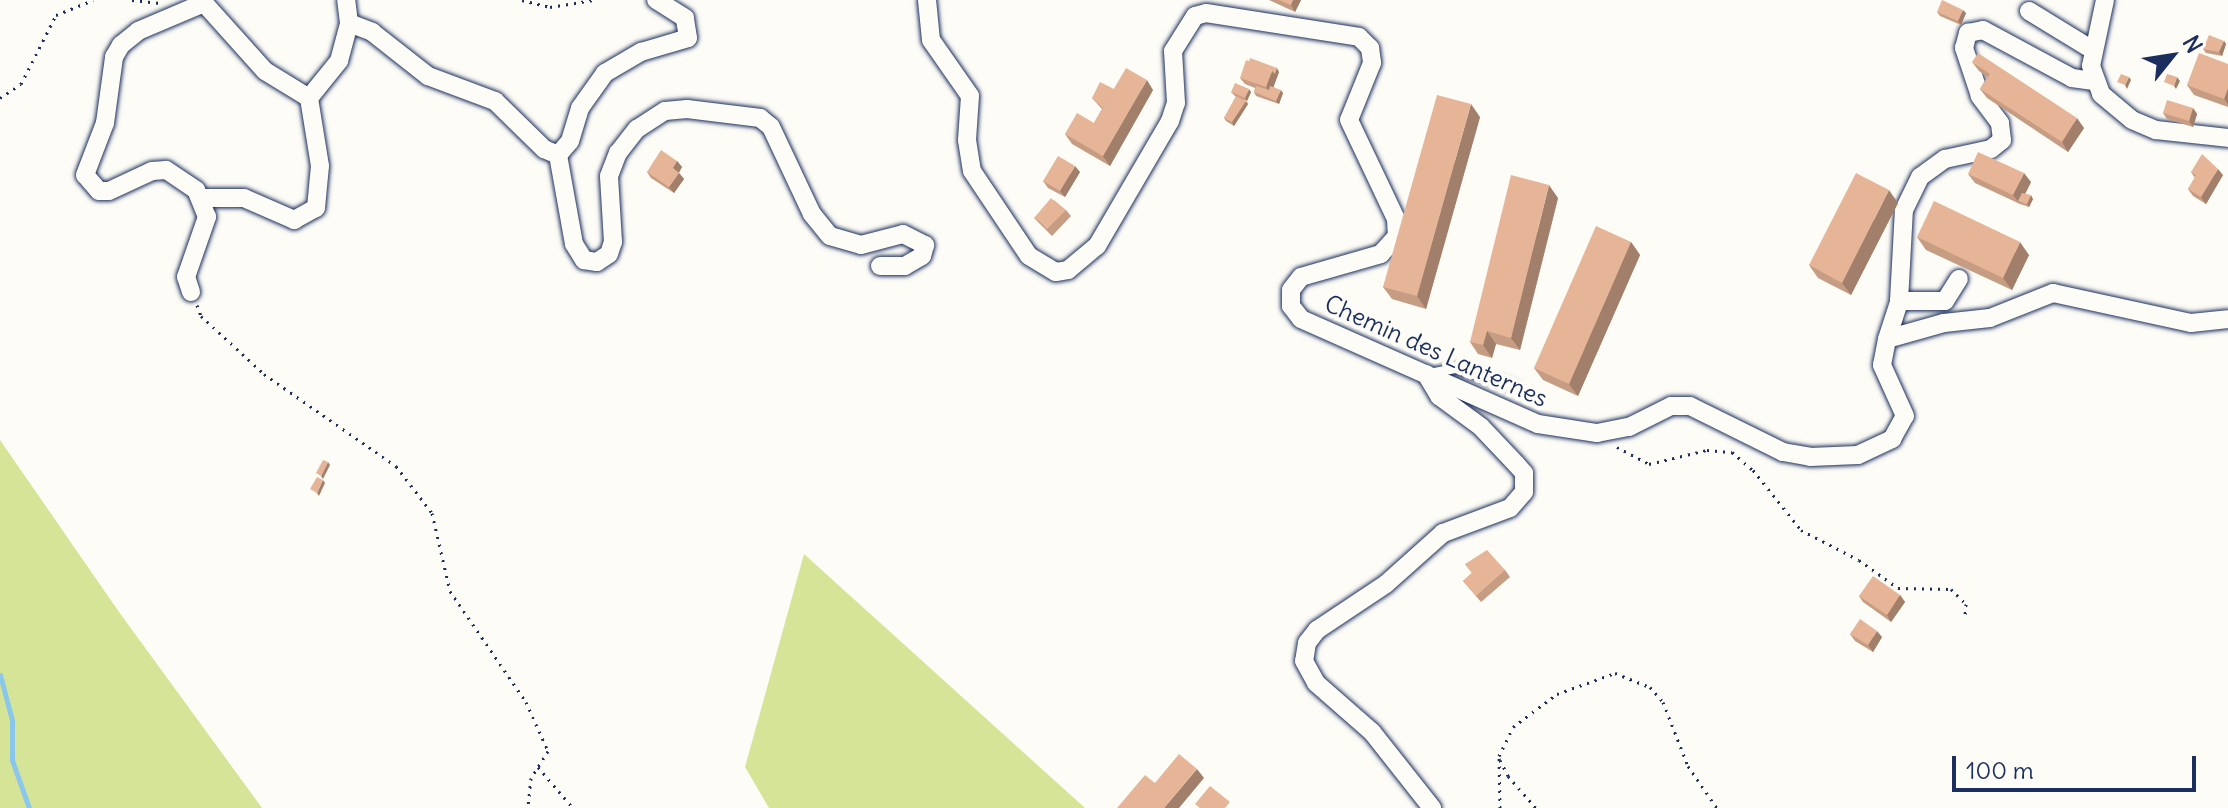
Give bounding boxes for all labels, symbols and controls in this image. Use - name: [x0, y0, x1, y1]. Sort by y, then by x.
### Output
- north arrow: [2132, 16, 2212, 96]
- text: N: [2177, 30, 2209, 58]
- street label: Chemin des Lanternes: [1320, 289, 1552, 413]
- scale bar: [1956, 740, 2200, 790]
- text: 100 m: [1966, 755, 2034, 785]

